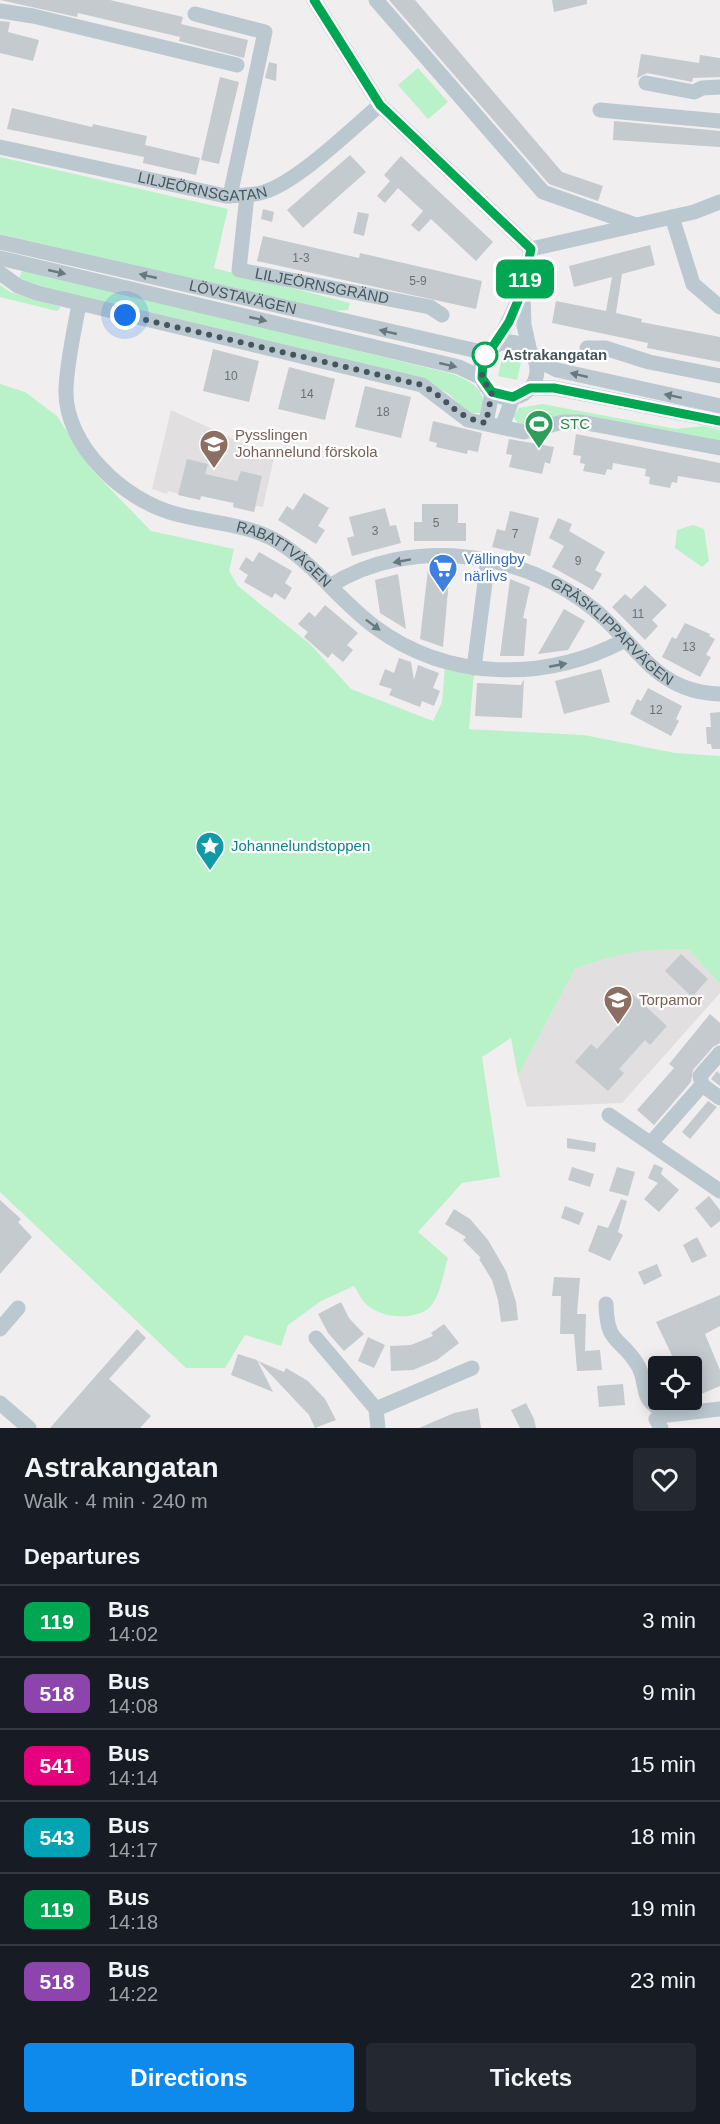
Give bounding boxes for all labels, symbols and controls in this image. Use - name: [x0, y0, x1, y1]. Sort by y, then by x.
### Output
- street label: LILJEÖRNSGATAN: [136, 168, 269, 205]
- house number: 1-3: [292, 251, 310, 265]
- line badge: 119: [490, 260, 560, 298]
- street label: LILJEÖRNSGRÄND: [254, 264, 391, 307]
- one-way arrow: [48, 267, 66, 277]
- text: 119: [508, 268, 542, 291]
- one-way arrow: [139, 271, 157, 281]
- house number: 5-9: [409, 274, 427, 288]
- street label: LÖVSTAVÄGEN: [188, 276, 298, 317]
- your location: [110, 300, 140, 330]
- one-way arrow: [249, 315, 267, 325]
- one-way arrow: [379, 327, 397, 337]
- marker: Astrakangatan: [472, 342, 498, 368]
- place label: Astrakangatan: [503, 346, 607, 363]
- one-way arrow: [438, 360, 457, 370]
- house number: 10: [224, 369, 238, 383]
- one-way arrow: [570, 370, 589, 379]
- house number: 14: [300, 387, 314, 401]
- one-way arrow: [664, 391, 683, 400]
- house number: 18: [376, 405, 390, 419]
- sports icon: STC: [523, 408, 555, 450]
- place label: STC: [560, 415, 590, 432]
- place label: Pysslingen Johannelund förskola: [235, 426, 378, 460]
- school or university icon: Pysslingen Johannelund förskola: [198, 428, 230, 470]
- house number: 5: [433, 516, 440, 530]
- street label: RABATTVÄGEN: [235, 518, 335, 590]
- house number: 3: [372, 524, 379, 538]
- house number: 7: [512, 527, 519, 541]
- place label: Vällingby närlivs: [464, 550, 525, 584]
- supermarket icon: Vällingby närlivs: [427, 552, 459, 594]
- house number: 9: [575, 554, 582, 568]
- one-way arrow: [392, 557, 411, 566]
- street label: GRÄSKLIPPARVÄGEN: [548, 574, 677, 688]
- house number: 11: [632, 607, 645, 621]
- one-way arrow: [365, 619, 381, 631]
- house number: 13: [682, 640, 696, 654]
- one-way arrow: [548, 660, 567, 669]
- house number: 12: [649, 703, 663, 717]
- place icon: Johannelundstoppen: [194, 830, 226, 872]
- place label: Johannelundstoppen: [231, 837, 370, 854]
- school or university icon: Torpamor: [602, 984, 634, 1026]
- place label: Torpamor: [639, 991, 702, 1008]
- map controls: [648, 1356, 702, 1410]
- button: locate: [648, 1356, 702, 1410]
- button: heart: [633, 1448, 696, 1511]
- text: Astrakangatan: [24, 1452, 219, 1483]
- text: Walk · 4 min · 240 m: [24, 1490, 208, 1512]
- text: Departures: [24, 1544, 140, 1569]
- text: Bus: [108, 1597, 150, 1622]
- text: 3 min: [642, 1608, 696, 1633]
- text: 119: [40, 1610, 74, 1633]
- text: 14:02: [108, 1623, 158, 1645]
- text: Bus: [108, 1669, 150, 1694]
- text: 9 min: [642, 1680, 696, 1705]
- text: 518: [39, 1682, 75, 1705]
- text: 14:08: [108, 1695, 158, 1717]
- text: Bus: [108, 1741, 150, 1766]
- text: 15 min: [630, 1752, 696, 1777]
- text: 541: [39, 1754, 75, 1777]
- text: 14:14: [108, 1767, 158, 1789]
- text: Bus: [108, 1813, 150, 1838]
- text: 18 min: [630, 1824, 696, 1849]
- text: 543: [39, 1826, 75, 1849]
- text: 14:17: [108, 1839, 158, 1861]
- text: Bus: [108, 1885, 150, 1910]
- text: 19 min: [630, 1896, 696, 1921]
- text: 119: [40, 1898, 74, 1921]
- text: 14:18: [108, 1911, 158, 1933]
- text: Bus: [108, 1957, 150, 1982]
- text: 23 min: [630, 1968, 696, 1993]
- text: 518: [39, 1970, 75, 1993]
- text: 14:22: [108, 1983, 158, 2005]
- button: Directions: [24, 2043, 354, 2112]
- button: Tickets: [366, 2043, 696, 2112]

